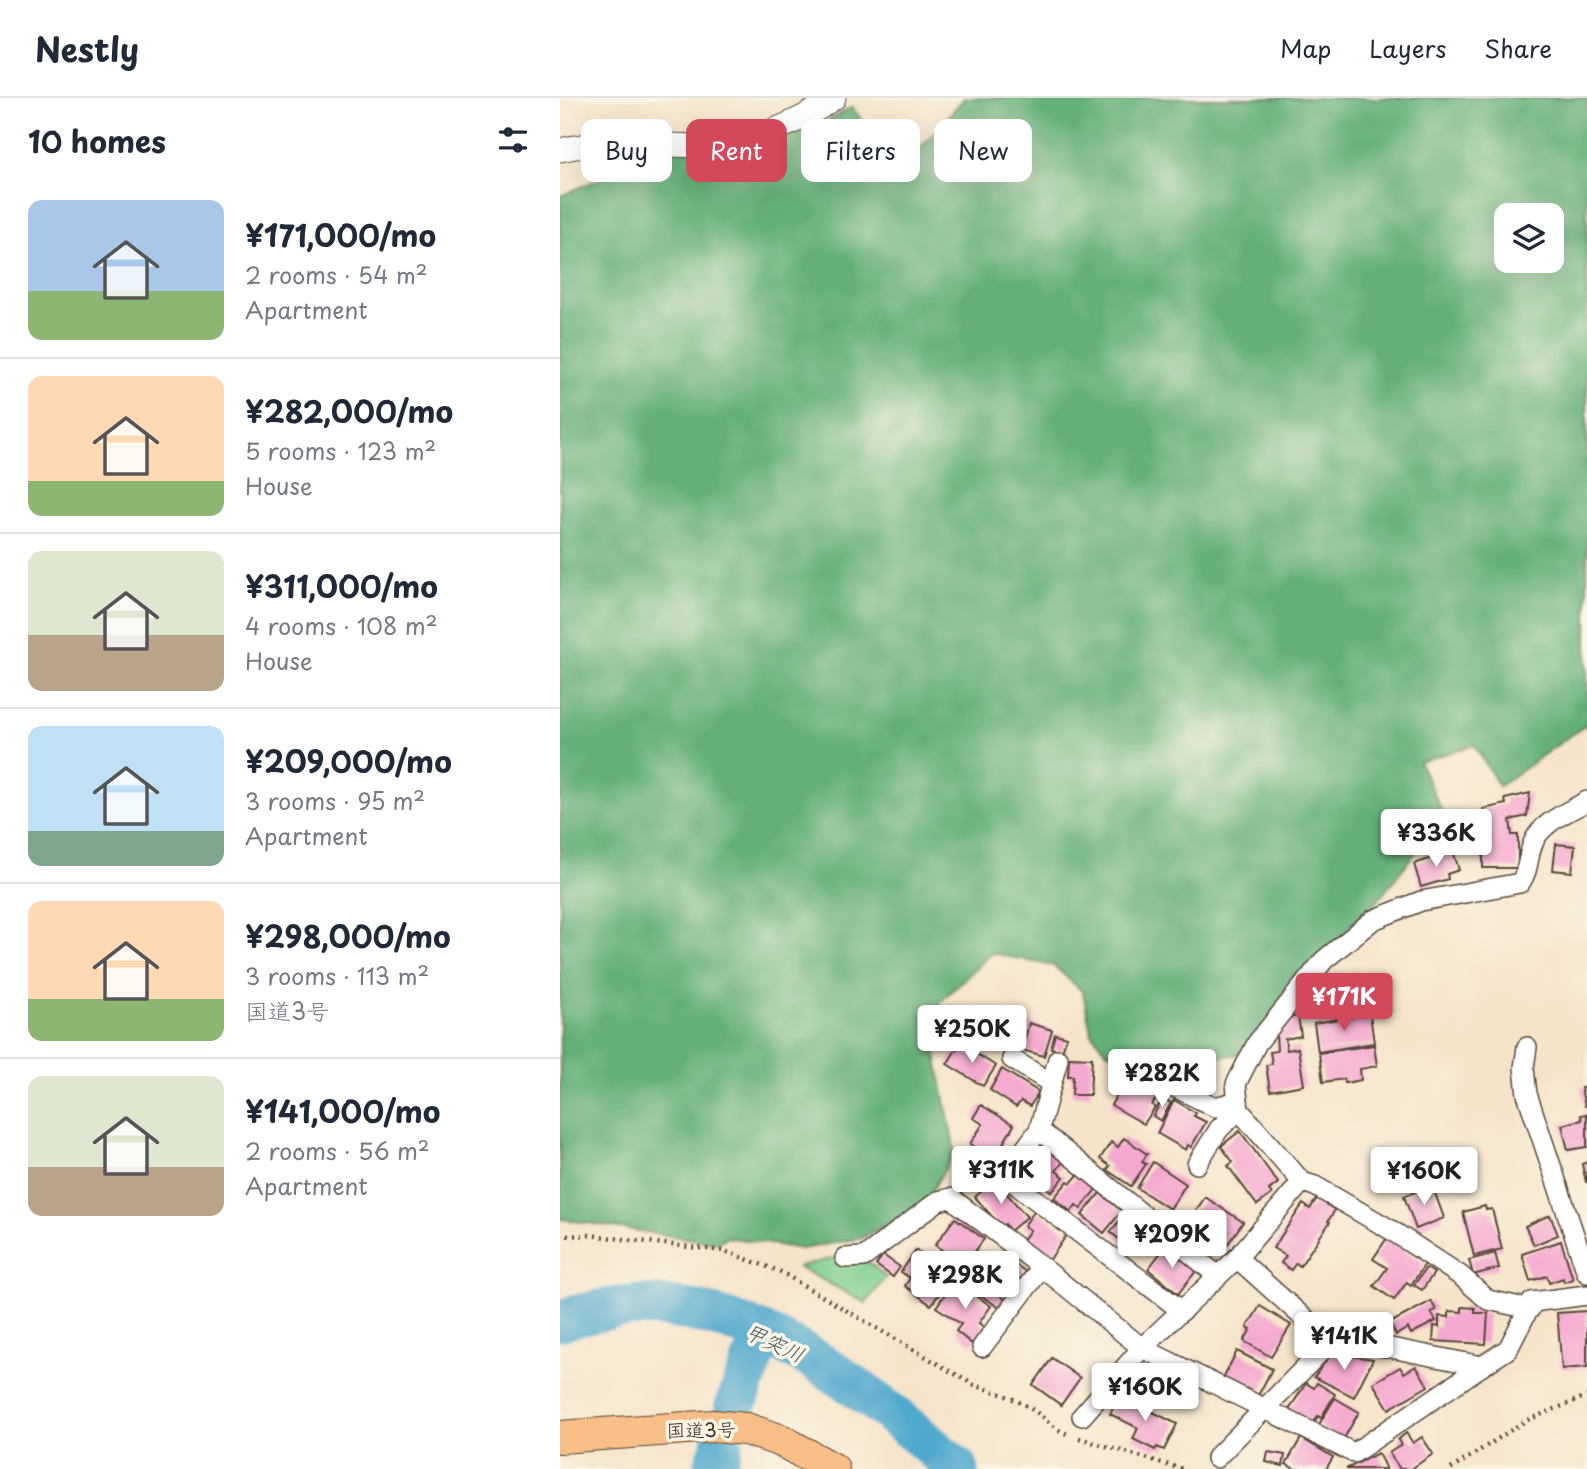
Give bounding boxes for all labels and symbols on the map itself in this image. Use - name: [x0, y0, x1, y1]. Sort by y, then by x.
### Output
- pin: ¥336K: [1387, 810, 1485, 869]
- pin: ¥171K: [1295, 974, 1393, 1033]
- pin: ¥250K: [923, 1006, 1021, 1065]
- pin: ¥282K: [1113, 1049, 1211, 1109]
- pin: ¥311K: [952, 1146, 1050, 1206]
- pin: ¥160K: [1375, 1148, 1473, 1207]
- pin: ¥209K: [1123, 1210, 1221, 1270]
- pin: ¥298K: [916, 1252, 1014, 1311]
- pin: ¥141K: [1295, 1312, 1393, 1372]
- water label: 甲突川: [740, 1314, 810, 1370]
- pin: ¥160K: [1096, 1364, 1194, 1423]
- street label: 国道3号: [666, 1414, 736, 1444]

